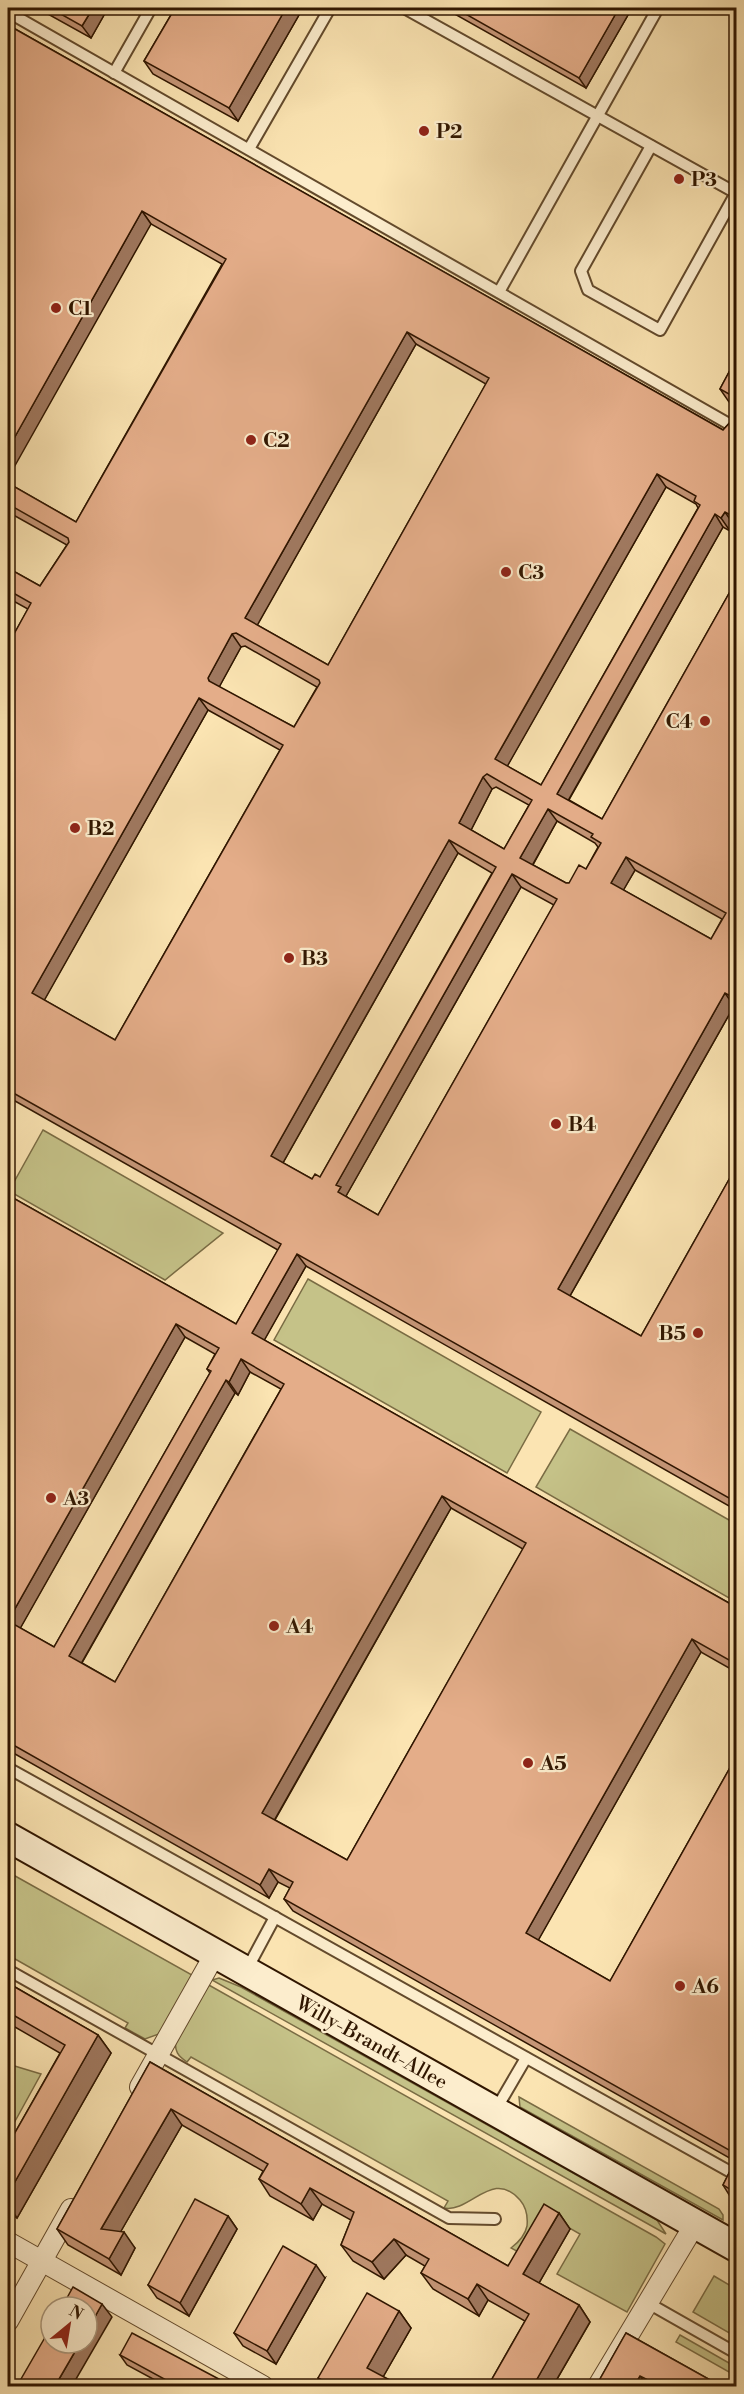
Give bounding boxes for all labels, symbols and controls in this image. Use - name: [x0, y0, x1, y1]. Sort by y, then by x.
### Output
- place label: P2: [436, 120, 463, 145]
- marker: P2: [417, 124, 431, 138]
- place label: P3: [691, 168, 717, 193]
- marker: P3: [672, 172, 686, 186]
- place label: C1: [68, 297, 92, 322]
- marker: C1: [49, 301, 63, 315]
- place label: C2: [263, 429, 290, 454]
- marker: C2: [244, 433, 258, 447]
- place label: C3: [518, 561, 544, 586]
- marker: C3: [499, 565, 513, 579]
- place label: C4: [665, 710, 693, 735]
- marker: C4: [698, 714, 712, 728]
- place label: B2: [87, 817, 115, 842]
- marker: B2: [68, 821, 82, 835]
- place label: B3: [301, 947, 328, 972]
- marker: B3: [282, 951, 296, 965]
- place label: B4: [568, 1113, 596, 1138]
- marker: B4: [549, 1117, 563, 1131]
- place label: B5: [659, 1322, 686, 1347]
- marker: B5: [691, 1326, 705, 1340]
- place label: A3: [62, 1487, 89, 1512]
- marker: A3: [44, 1491, 58, 1505]
- place label: A4: [285, 1615, 314, 1640]
- marker: A4: [267, 1619, 281, 1633]
- place label: A5: [539, 1752, 567, 1777]
- marker: A5: [521, 1756, 535, 1770]
- place label: A6: [691, 1975, 719, 2000]
- marker: A6: [673, 1979, 687, 1993]
- street label: Willy-Brandt-Allee: [290, 1991, 452, 2095]
- north arrow: [39, 2295, 99, 2355]
- text: N: [66, 2301, 87, 2325]

